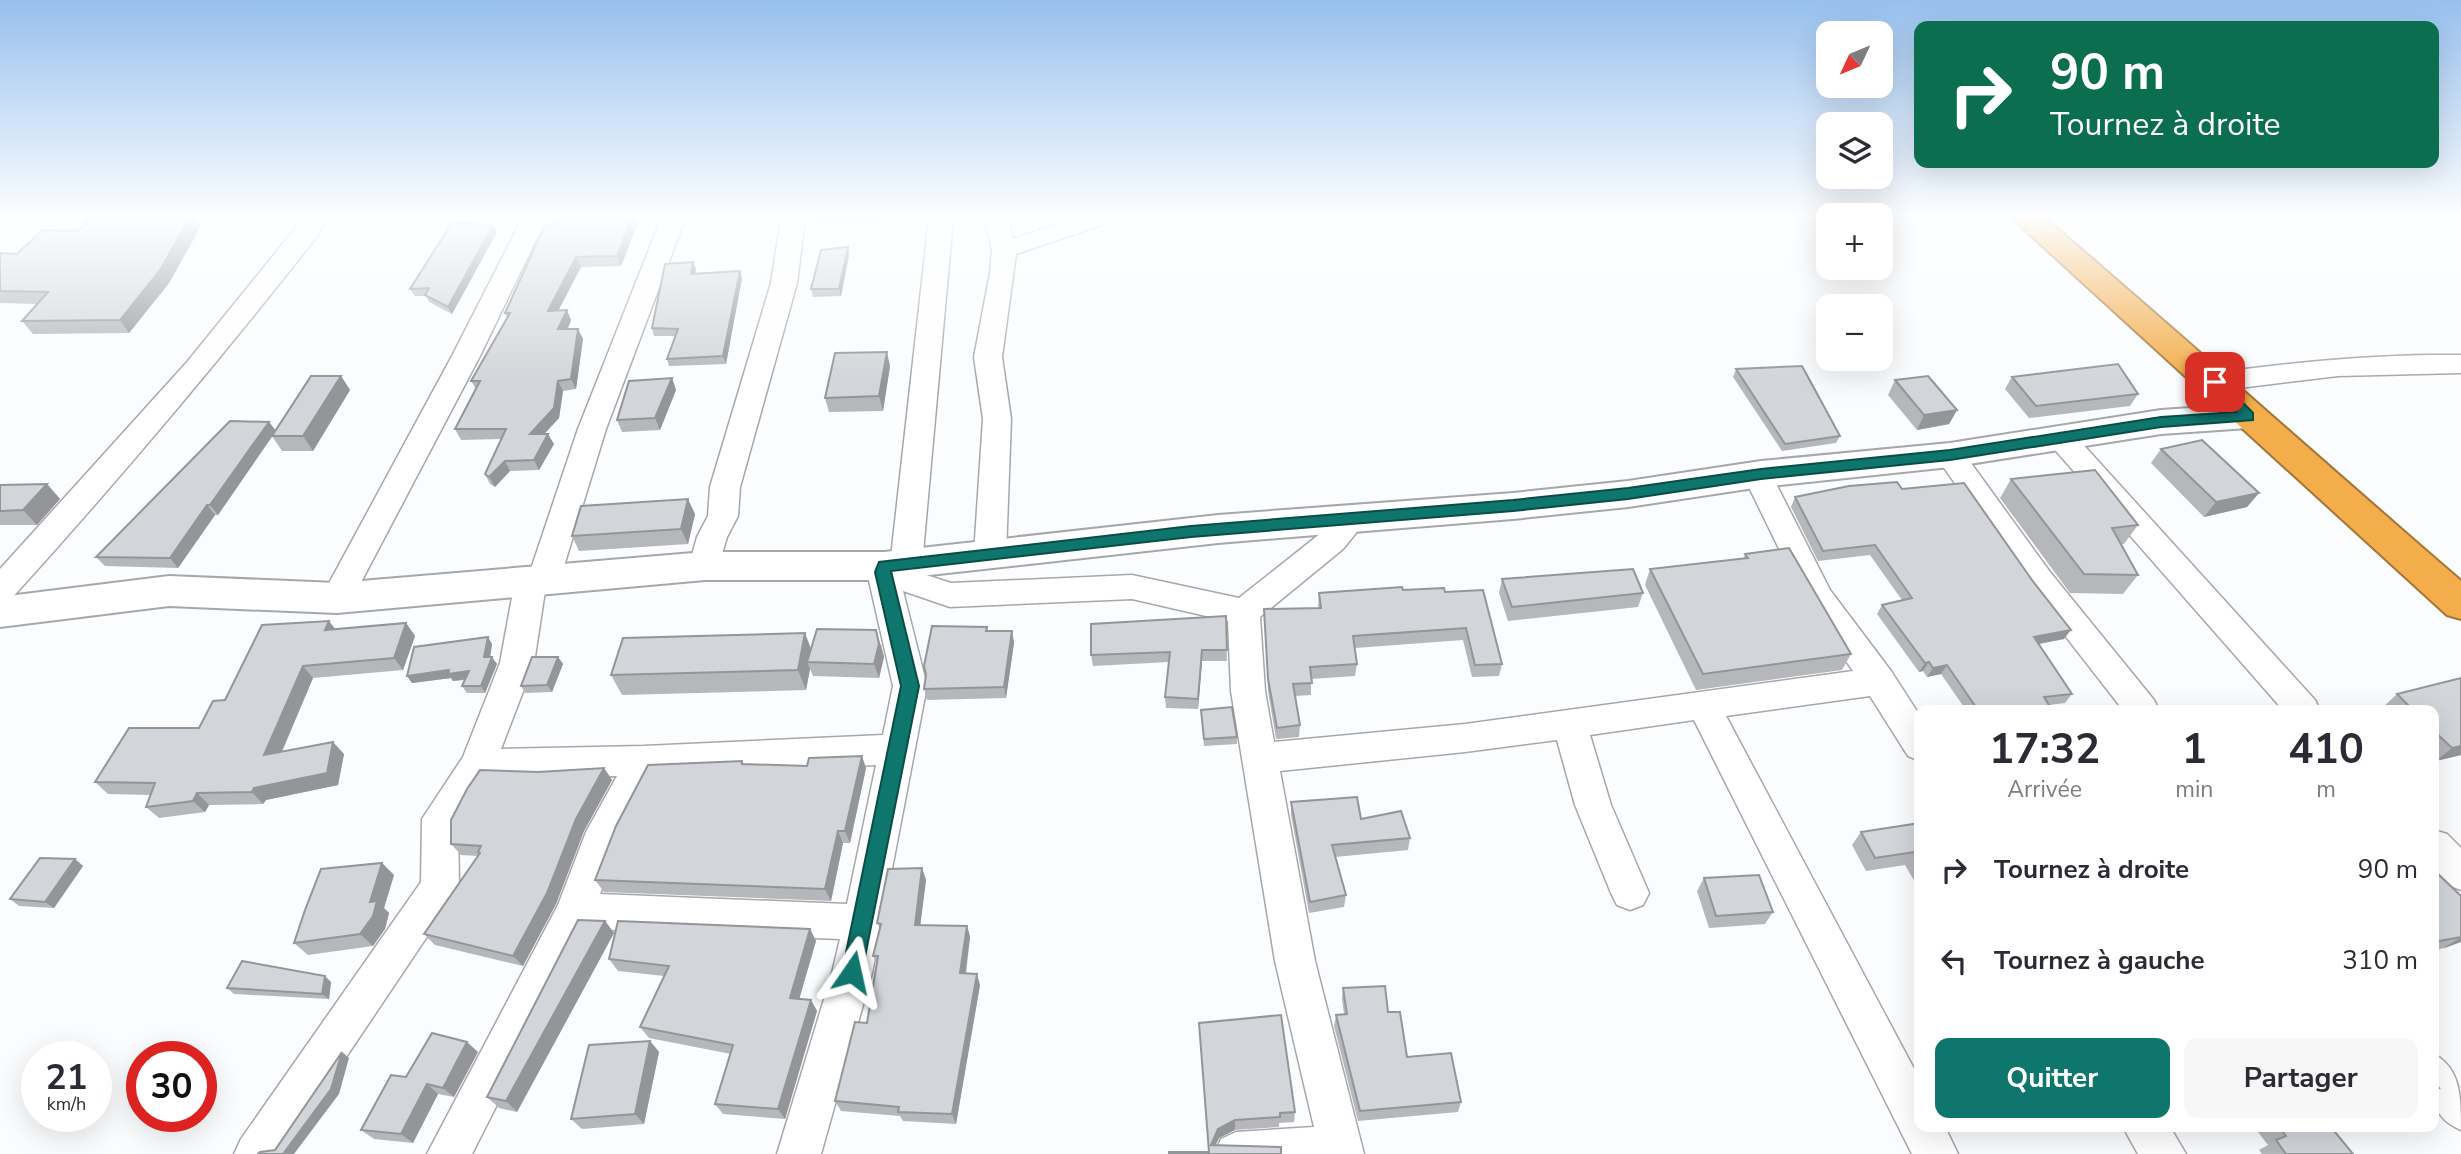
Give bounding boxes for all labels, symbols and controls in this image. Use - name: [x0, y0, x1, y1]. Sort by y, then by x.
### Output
- north arrow: [1816, 21, 1894, 98]
- map controls: [1816, 21, 1893, 371]
- text: 90 m: [2050, 39, 2165, 106]
- icon: right: [1935, 49, 2026, 140]
- text: Tournez à droite: [2050, 103, 2281, 146]
- button: layers: [1816, 112, 1893, 189]
- button: +: [1816, 203, 1893, 280]
- button: −: [1816, 294, 1893, 371]
- pin: [2185, 352, 2245, 412]
- icon: arrive: [2196, 363, 2234, 401]
- text: 17:32: [1989, 721, 2100, 778]
- text: 1: [2182, 721, 2207, 778]
- text: 410: [2288, 721, 2364, 778]
- text: Arrivée: [2007, 774, 2082, 805]
- text: min: [2175, 774, 2213, 805]
- text: m: [2316, 774, 2336, 805]
- icon: right: [1935, 851, 1973, 889]
- text: Tournez à droite: [1994, 852, 2189, 887]
- text: 90 m: [2358, 852, 2418, 887]
- position arrow: [815, 935, 889, 1009]
- icon: left: [1935, 942, 1973, 980]
- text: Tournez à gauche: [1994, 943, 2205, 978]
- text: 310 m: [2342, 943, 2418, 978]
- button: Quitter: [1935, 1038, 2170, 1118]
- button: Partager: [2184, 1038, 2418, 1118]
- speed limit sign: 30: [126, 1041, 217, 1132]
- text: 21: [45, 1054, 88, 1101]
- text: km/h: [47, 1092, 86, 1116]

